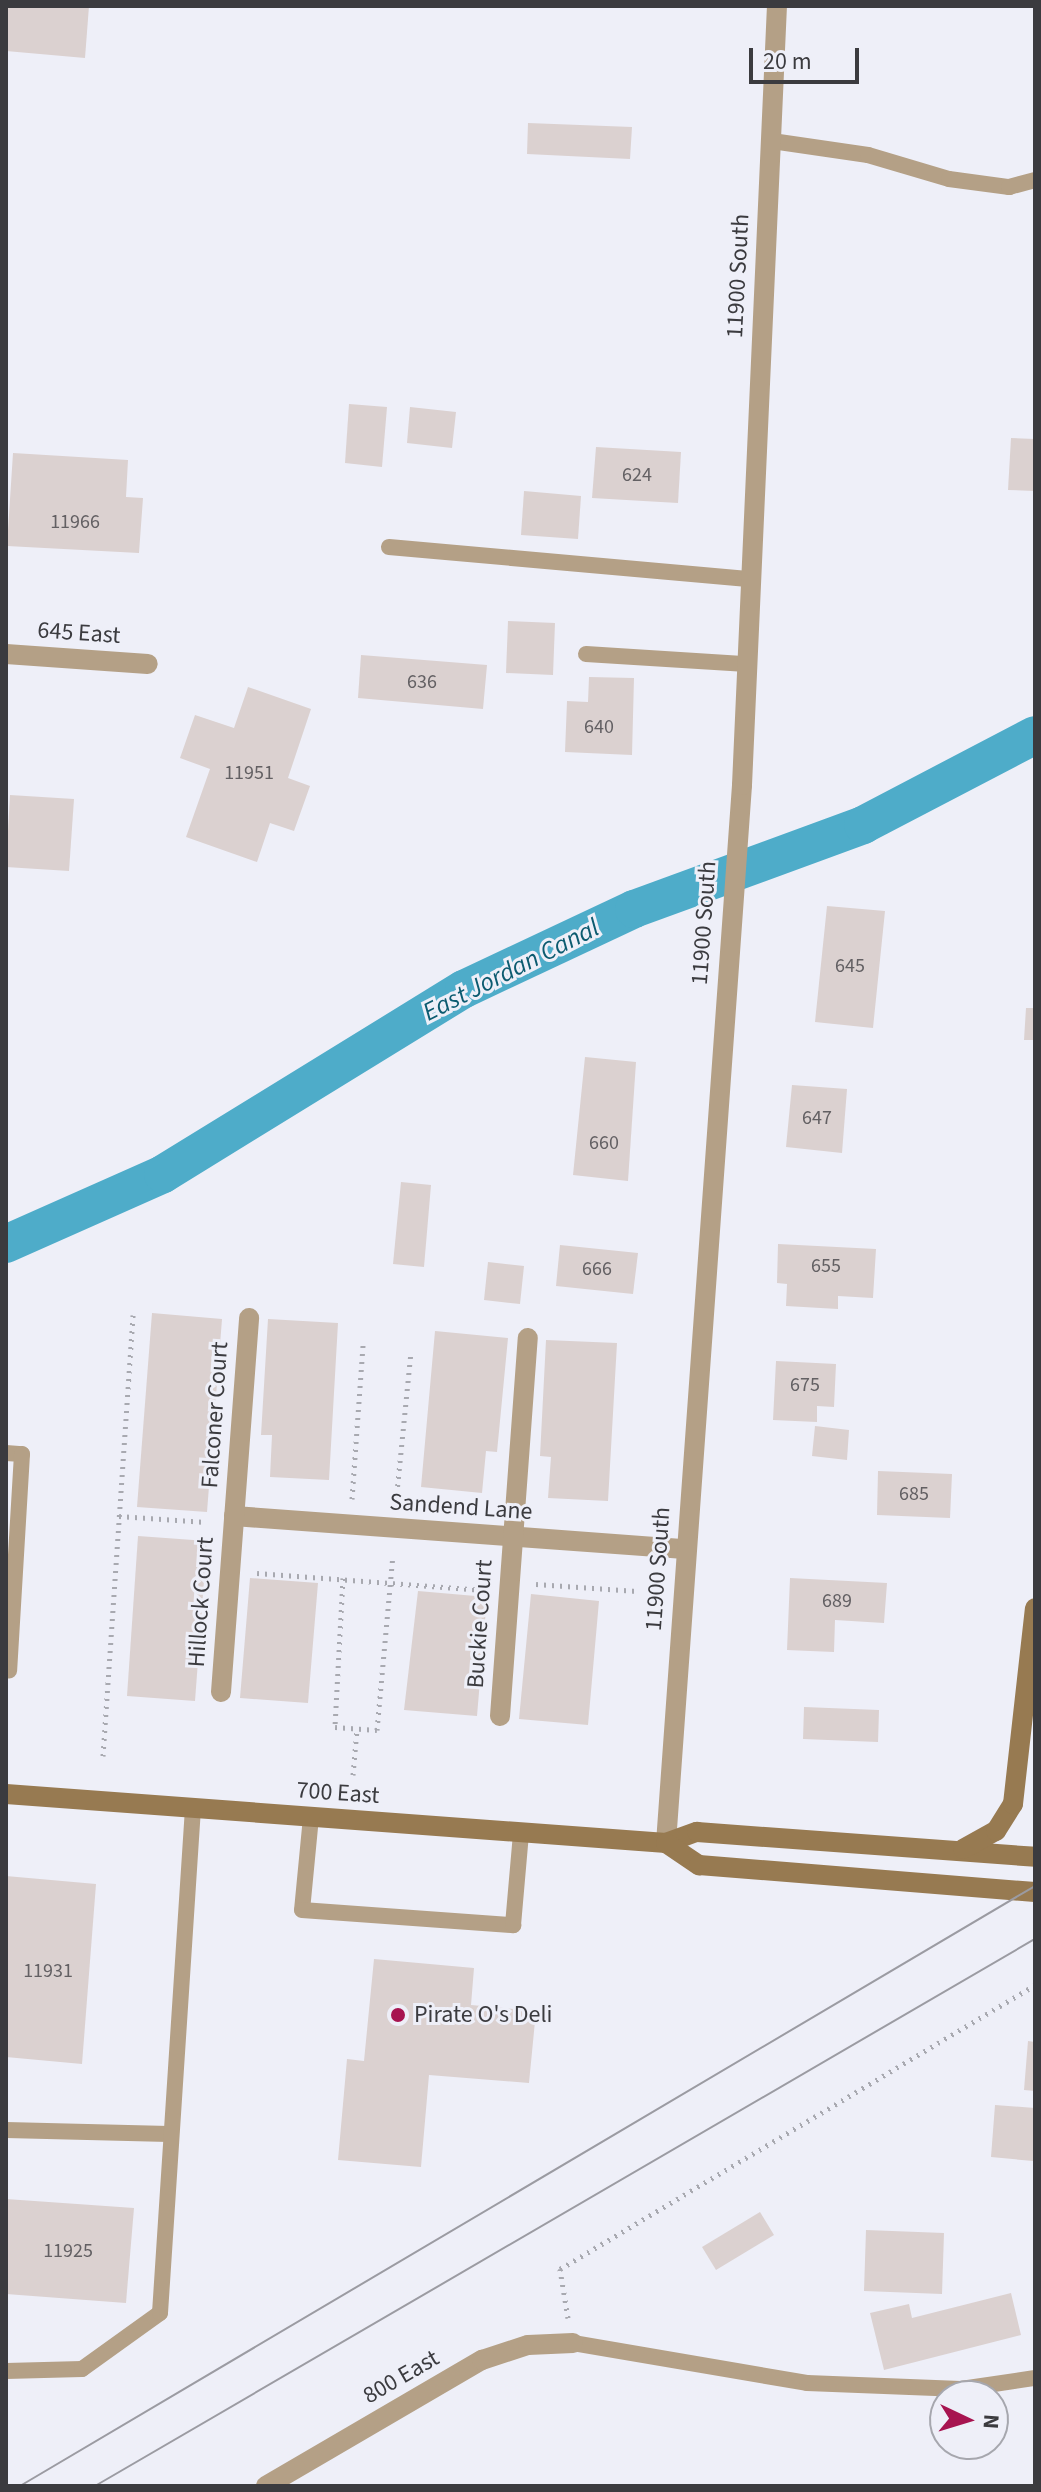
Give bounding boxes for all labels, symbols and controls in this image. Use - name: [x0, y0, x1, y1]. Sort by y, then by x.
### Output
- scale bar: [753, 32, 863, 82]
- text: 20 m: [763, 44, 812, 79]
- street label: 11900 South: [720, 213, 756, 339]
- house number: 624: [622, 463, 652, 487]
- house number: 11966: [50, 510, 100, 534]
- street label: 645 East: [37, 616, 121, 650]
- house number: 636: [407, 670, 437, 694]
- house number: 640: [584, 715, 614, 739]
- house number: 11951: [224, 761, 274, 785]
- street label: 11900 South: [685, 860, 723, 986]
- water label: East Jordan Canal: [418, 912, 604, 1028]
- house number: 645: [835, 954, 865, 978]
- house number: 647: [802, 1106, 832, 1130]
- house number: 660: [589, 1131, 619, 1155]
- house number: 655: [811, 1254, 841, 1278]
- house number: 666: [582, 1257, 612, 1281]
- street label: Falconer Court: [196, 1341, 234, 1489]
- house number: 675: [790, 1373, 820, 1397]
- house number: 685: [899, 1482, 929, 1506]
- street label: Sandend Lane: [389, 1488, 533, 1526]
- street label: 11900 South: [639, 1506, 677, 1632]
- street label: Hillock Court: [182, 1536, 220, 1668]
- street label: Buckie Court: [461, 1559, 499, 1689]
- house number: 689: [822, 1589, 852, 1613]
- street label: 700 East: [296, 1776, 380, 1810]
- house number: 11931: [23, 1959, 73, 1983]
- place label: Pirate O's Deli: [414, 2001, 552, 2029]
- marker: Pirate O's Deli: [389, 2006, 407, 2024]
- house number: 11925: [43, 2239, 93, 2263]
- street label: 800 East: [358, 2344, 444, 2410]
- north arrow: [929, 2380, 1009, 2460]
- text: N: [974, 2413, 1007, 2430]

